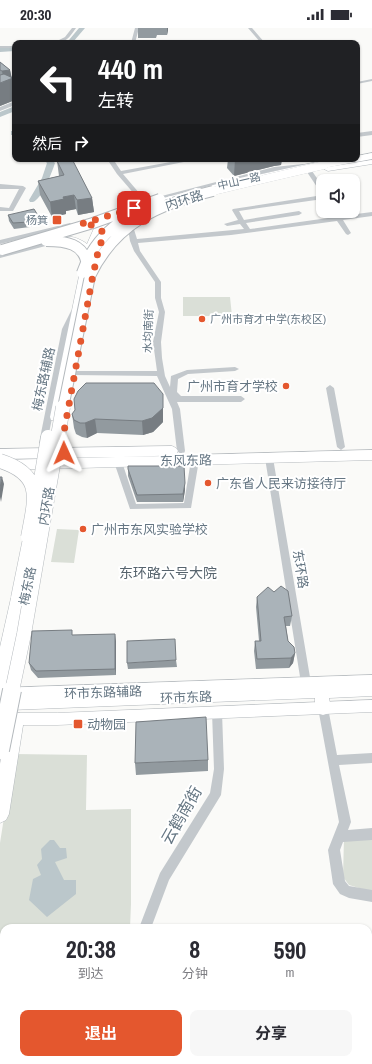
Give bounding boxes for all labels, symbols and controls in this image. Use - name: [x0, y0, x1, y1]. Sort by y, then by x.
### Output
- text: 20:30: [20, 4, 51, 25]
- text: 440 m: [98, 50, 163, 88]
- icon: left: [32, 56, 84, 108]
- text: 左转: [98, 88, 134, 113]
- icon: right: [70, 132, 92, 154]
- text: 然后: [32, 133, 62, 154]
- street label: 中山一路: [216, 169, 262, 193]
- map controls: [316, 174, 360, 218]
- button: sound: [316, 174, 360, 218]
- street label: 内环路: [163, 186, 205, 215]
- pin: [117, 191, 151, 225]
- icon: arrive: [123, 197, 145, 219]
- place label: 杨箕: [26, 213, 48, 227]
- marker: 杨箕: [51, 214, 63, 226]
- street label: 水均南街: [140, 309, 156, 353]
- place label: 广州市育才中学(东校区): [210, 312, 326, 326]
- marker: 广州市育才中学(东校区): [197, 314, 207, 324]
- street label: 梅东路辅路: [28, 346, 59, 413]
- place label: 广州市育才学校: [187, 378, 278, 395]
- marker: 广州市育才学校: [281, 381, 291, 391]
- position arrow: [43, 432, 85, 474]
- street label: 东风东路: [160, 452, 212, 469]
- place label: 广东省人民来访接待厅: [216, 475, 346, 492]
- marker: 广东省人民来访接待厅: [203, 478, 213, 488]
- street label: 内环路: [35, 485, 58, 527]
- place label: 广州市东风实验学校: [91, 521, 208, 538]
- marker: 广州市东风实验学校: [78, 524, 88, 534]
- street label: 东环路: [289, 548, 312, 590]
- district label: 东环路六号大院: [119, 564, 217, 582]
- street label: 梅东路: [15, 565, 40, 607]
- street label: 环市东路辅路: [64, 683, 142, 702]
- street label: 环市东路: [160, 688, 212, 707]
- place label: 动物园: [87, 716, 126, 733]
- marker: 动物园: [72, 718, 84, 730]
- street label: 云鹤南街: [155, 782, 207, 848]
- text: 20:38: [66, 933, 116, 965]
- text: 8: [189, 933, 200, 965]
- text: 590: [273, 934, 306, 966]
- text: m: [285, 964, 294, 981]
- text: 到达: [78, 965, 104, 982]
- text: 分钟: [182, 965, 208, 982]
- button: 退出: [20, 1010, 182, 1056]
- button: 分享: [190, 1010, 352, 1056]

